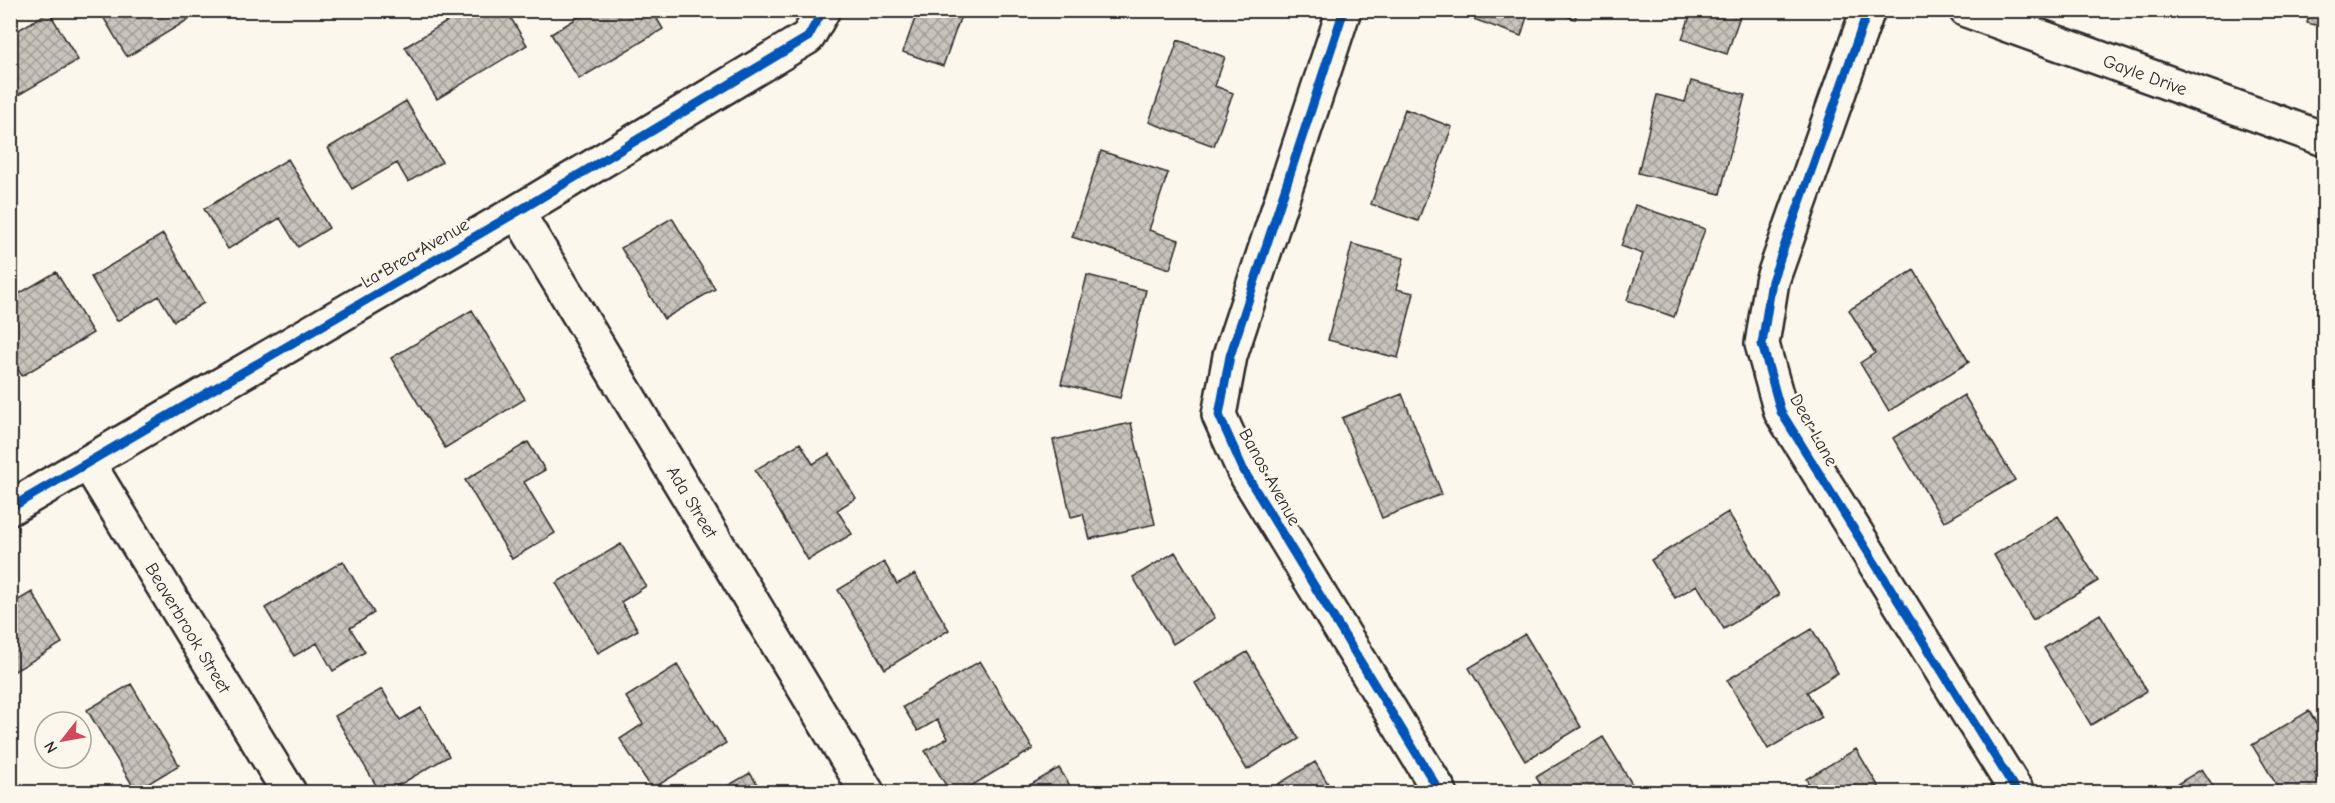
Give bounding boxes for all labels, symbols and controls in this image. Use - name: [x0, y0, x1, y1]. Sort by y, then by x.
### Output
- street label: Gayle Drive: [2100, 51, 2190, 100]
- street label: La Brea Avenue: [358, 214, 473, 293]
- street label: Deer Lane: [1785, 390, 1842, 470]
- street label: Banos Avenue: [1234, 425, 1305, 530]
- street label: Ada Street: [662, 462, 722, 543]
- street label: Beaverbrook Street: [140, 559, 235, 698]
- north arrow: [33, 710, 93, 770]
- text: N: [41, 738, 61, 756]

